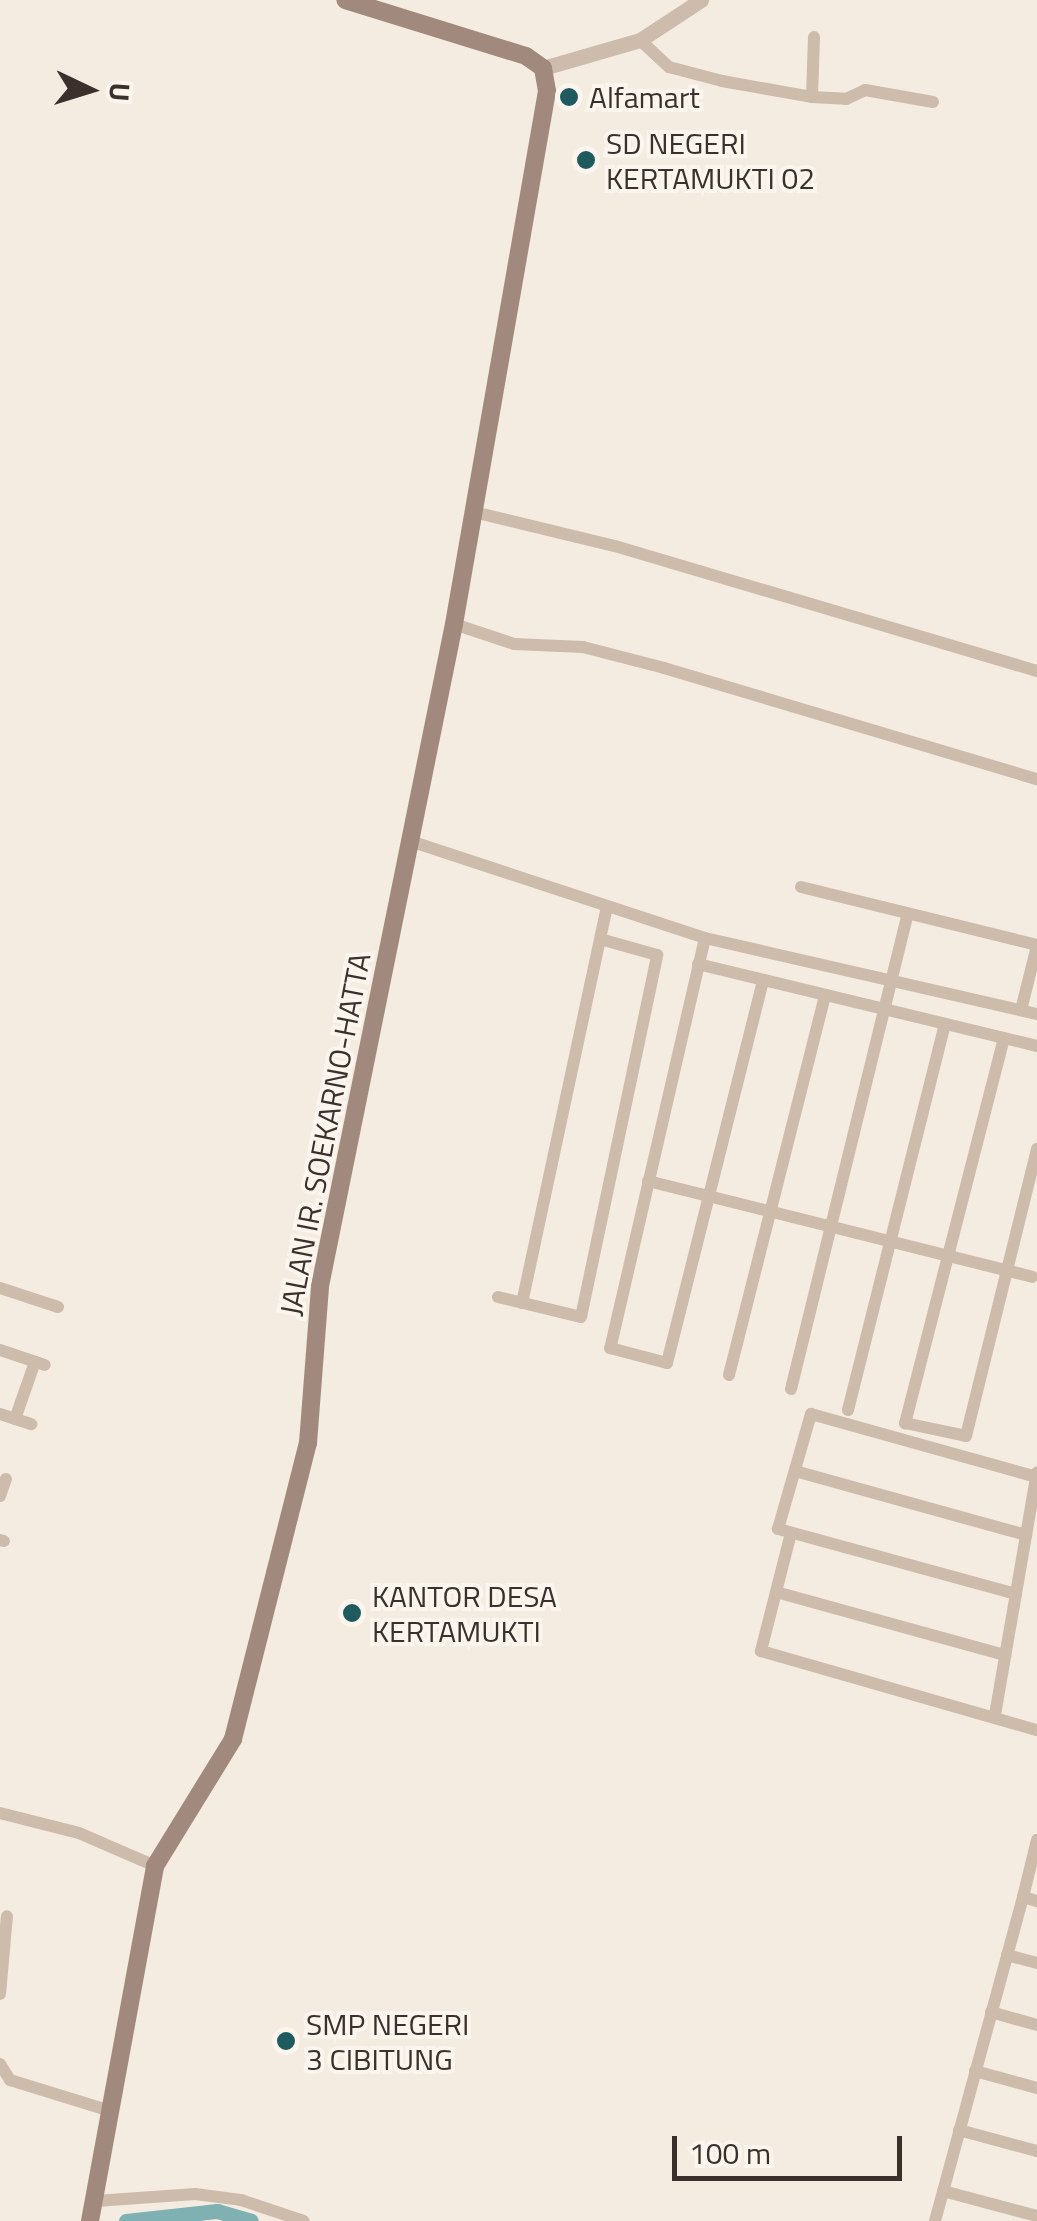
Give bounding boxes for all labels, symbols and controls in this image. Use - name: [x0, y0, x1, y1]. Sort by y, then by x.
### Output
- north arrow: [40, 40, 140, 140]
- place label: Alfamart: [589, 79, 700, 115]
- text: U: [98, 81, 143, 103]
- marker: Alfamart: [558, 86, 580, 108]
- place label: SD NEGERI KERTAMUKTI 02: [606, 125, 815, 196]
- marker: SD NEGERI KERTAMUKTI 02: [575, 149, 597, 171]
- street label: JALAN IR. SOEKARNO-HATTA: [272, 950, 378, 1318]
- place label: KANTOR DESA KERTAMUKTI: [372, 1578, 557, 1648]
- marker: KANTOR DESA KERTAMUKTI: [341, 1602, 363, 1624]
- place label: SMP NEGERI 3 CIBITUNG: [306, 2006, 469, 2076]
- marker: SMP NEGERI 3 CIBITUNG: [275, 2030, 297, 2052]
- scale bar: [677, 2116, 907, 2178]
- text: 100 m: [689, 2130, 771, 2176]

